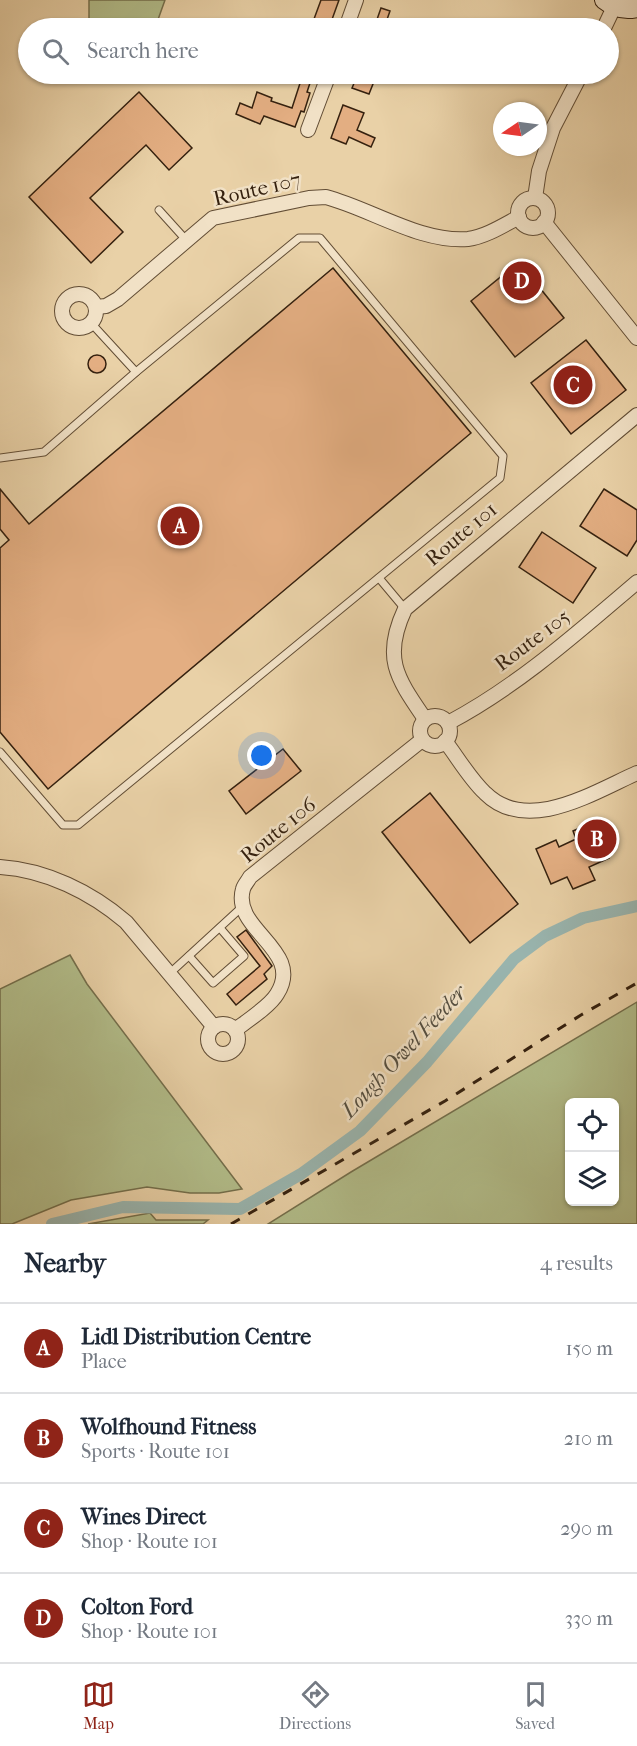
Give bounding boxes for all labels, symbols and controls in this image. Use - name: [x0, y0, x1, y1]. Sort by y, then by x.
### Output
- search box: [18, 18, 619, 84]
- icon: search: [39, 35, 72, 68]
- text: Search here: [87, 38, 199, 64]
- north arrow: [493, 102, 547, 156]
- street label: Route 107: [211, 167, 303, 211]
- pin: D: [502, 258, 542, 304]
- pin: C: [554, 362, 592, 408]
- street label: Route 101: [420, 497, 502, 571]
- pin: A: [160, 504, 200, 548]
- street label: Route 105: [490, 604, 574, 676]
- your location: [247, 741, 276, 770]
- street label: Route 106: [236, 792, 321, 868]
- pin: B: [578, 816, 616, 862]
- water label: Lough Owel Feeder: [334, 978, 473, 1125]
- map controls: [565, 1098, 619, 1206]
- button: locate: [565, 1098, 619, 1152]
- button: layers: [565, 1152, 619, 1206]
- text: Nearby: [24, 1248, 106, 1279]
- text: 4 results: [540, 1252, 613, 1275]
- text: Lidl Distribution Centre: [81, 1324, 311, 1350]
- text: A: [37, 1337, 50, 1360]
- text: 150 m: [565, 1337, 613, 1360]
- text: Place: [81, 1350, 127, 1373]
- text: Wolfhound Fitness: [81, 1414, 256, 1440]
- text: B: [37, 1427, 50, 1450]
- text: 210 m: [564, 1427, 613, 1450]
- text: Sports · Route 101: [81, 1440, 230, 1463]
- text: Wines Direct: [81, 1504, 206, 1530]
- text: C: [37, 1517, 50, 1540]
- text: 290 m: [560, 1517, 613, 1540]
- text: Shop · Route 101: [81, 1530, 218, 1553]
- text: Colton Ford: [81, 1594, 193, 1620]
- text: D: [36, 1607, 51, 1630]
- text: 330 m: [565, 1607, 613, 1630]
- text: Shop · Route 101: [81, 1620, 218, 1643]
- tab: Map: [82, 1678, 115, 1733]
- tab: Directions: [279, 1678, 351, 1733]
- tab: Saved: [515, 1678, 555, 1733]

